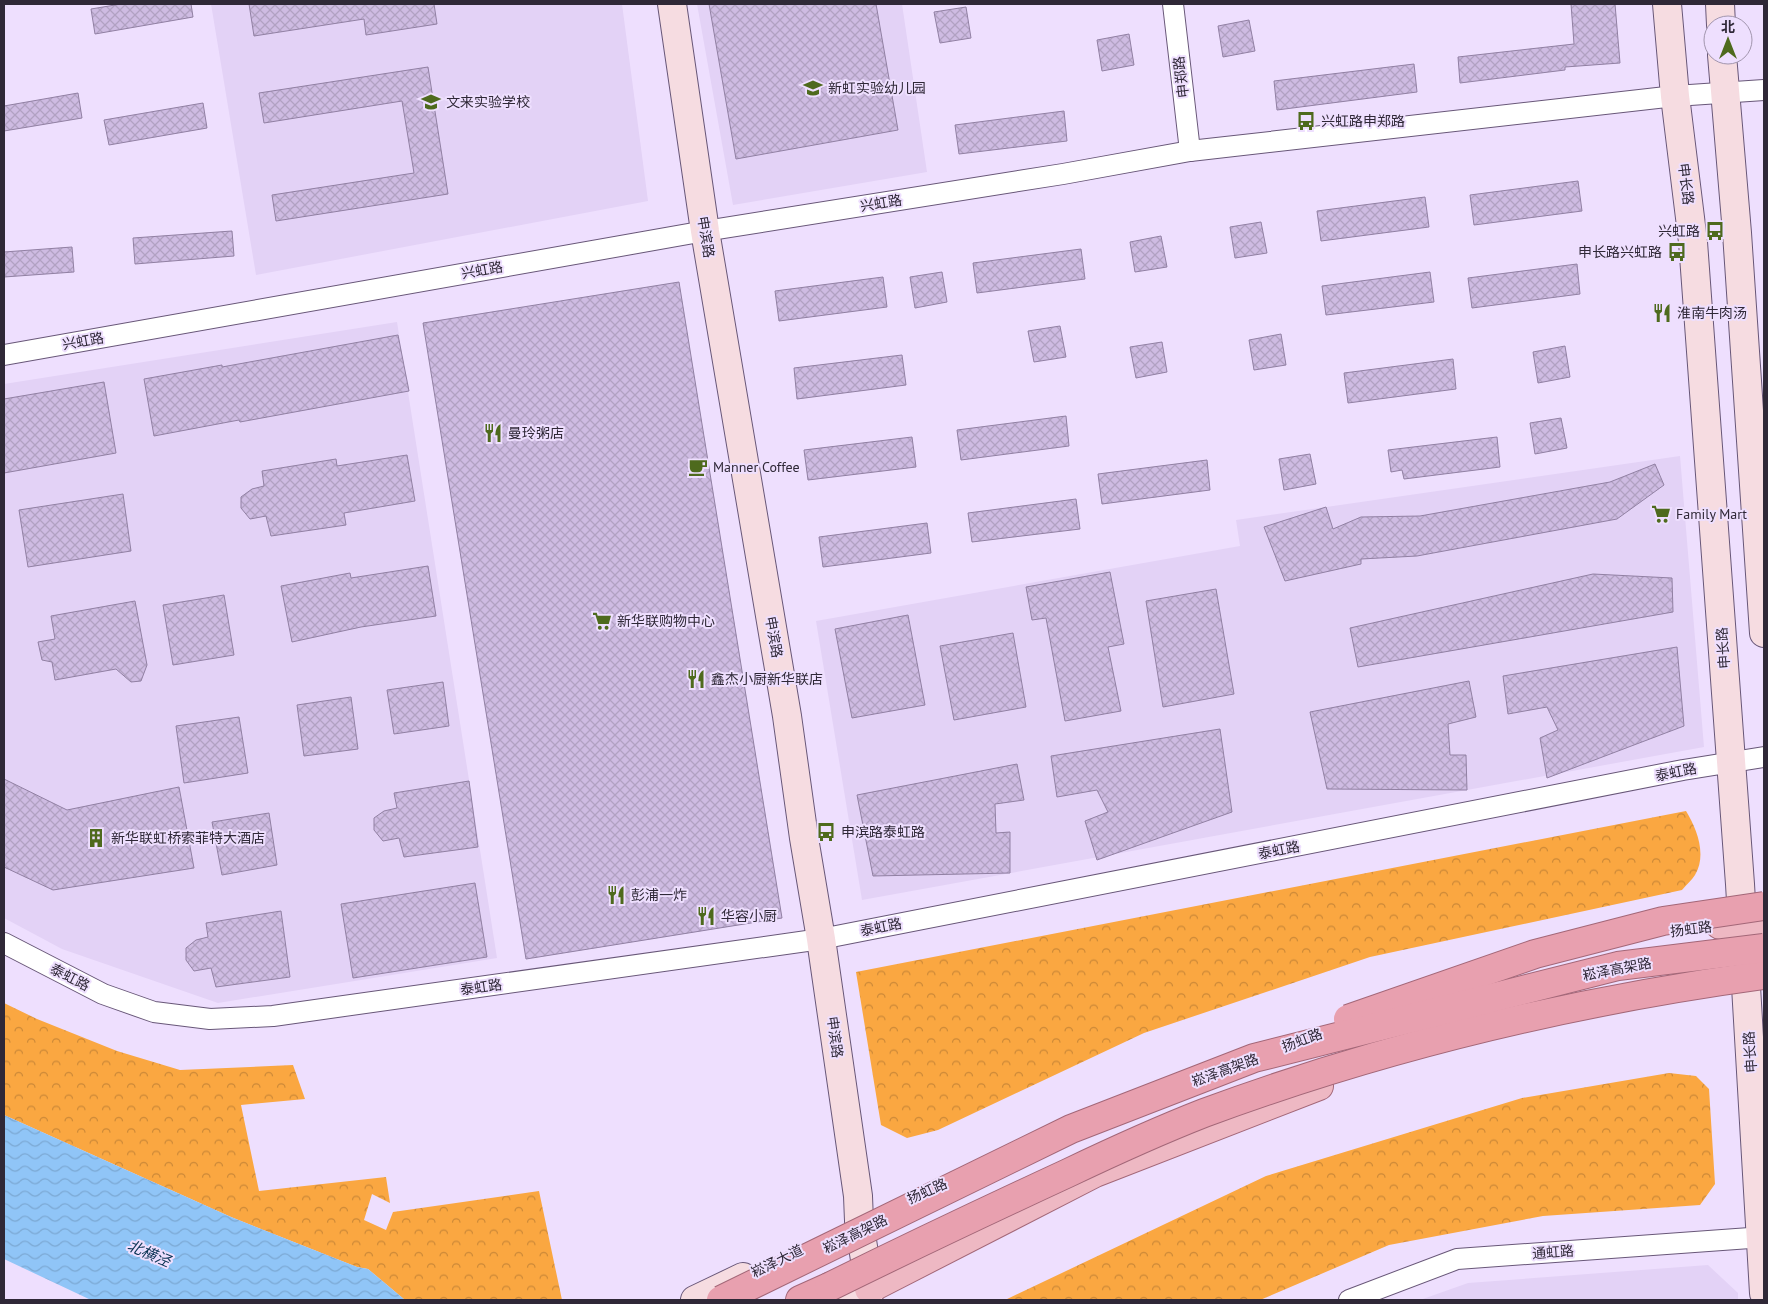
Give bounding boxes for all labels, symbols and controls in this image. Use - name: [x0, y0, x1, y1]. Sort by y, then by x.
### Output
- north arrow: [1703, 15, 1753, 65]
- text: 北: [1721, 18, 1735, 36]
- street label: 申郑路: [1170, 55, 1192, 99]
- school or university icon: 新虹实验幼儿园: [802, 77, 824, 99]
- place label: 新虹实验幼儿园: [828, 79, 926, 97]
- school or university icon: 文来实验学校: [420, 91, 442, 113]
- place label: 文来实验学校: [446, 93, 530, 111]
- bus stop icon: 兴虹路申郑路: [1295, 110, 1317, 132]
- place label: 兴虹路申郑路: [1321, 112, 1405, 130]
- street label: 申长路: [1675, 162, 1697, 206]
- street label: 兴虹路: [859, 191, 903, 215]
- street label: 申滨路: [694, 215, 718, 259]
- bus stop icon: 兴虹路: [1704, 220, 1726, 242]
- place label: 兴虹路: [1658, 222, 1700, 240]
- bus stop icon: 申长路兴虹路: [1666, 241, 1688, 263]
- place label: 申长路兴虹路: [1578, 243, 1662, 261]
- street label: 兴虹路: [460, 257, 504, 283]
- restaurant icon: 淮南牛肉汤: [1651, 302, 1673, 324]
- place label: 淮南牛肉汤: [1677, 304, 1747, 322]
- street label: 兴虹路: [61, 328, 105, 354]
- restaurant icon: 曼玲粥店: [482, 422, 504, 444]
- place label: 曼玲粥店: [508, 424, 564, 442]
- cafe icon: Manner Coffee: [687, 456, 709, 478]
- place label: Manner Coffee: [713, 458, 800, 476]
- supermarket icon: Family Mart: [1650, 503, 1672, 525]
- place label: Family Mart: [1676, 505, 1747, 523]
- supermarket icon: 新华联购物中心: [591, 610, 613, 632]
- place label: 新华联购物中心: [617, 612, 715, 630]
- street label: 申滨路: [761, 615, 787, 659]
- street label: 申长路: [1713, 626, 1733, 670]
- restaurant icon: 鑫杰小厨新华联店: [685, 668, 707, 690]
- place label: 鑫杰小厨新华联店: [711, 670, 823, 688]
- street label: 泰虹路: [1654, 759, 1698, 785]
- bus stop icon: 申滨路泰虹路: [815, 821, 837, 843]
- place label: 申滨路泰虹路: [841, 823, 925, 841]
- building icon: 新华联虹桥索菲特大酒店: [85, 827, 107, 849]
- place label: 新华联虹桥索菲特大酒店: [111, 829, 265, 847]
- street label: 泰虹路: [1257, 837, 1301, 863]
- restaurant icon: 彭浦一炸: [605, 884, 627, 906]
- place label: 彭浦一炸: [631, 886, 687, 904]
- restaurant icon: 华容小厨: [695, 905, 717, 927]
- place label: 华容小厨: [721, 907, 777, 925]
- street label: 泰虹路: [859, 914, 903, 940]
- street label: 扬虹路: [1669, 918, 1713, 940]
- street label: 崧泽高架路: [1581, 953, 1653, 985]
- street label: 泰虹路: [47, 959, 93, 995]
- street label: 泰虹路: [459, 975, 503, 999]
- street label: 申滨路: [823, 1015, 847, 1059]
- street label: 扬虹路: [1279, 1024, 1325, 1056]
- street label: 申长路: [1740, 1030, 1760, 1074]
- street label: 崧泽高架路: [1189, 1050, 1261, 1090]
- street label: 扬虹路: [904, 1174, 950, 1208]
- street label: 崧泽高架路: [820, 1211, 890, 1257]
- water label: 北横泾: [125, 1235, 175, 1271]
- street label: 崧泽大道: [748, 1241, 806, 1281]
- street label: 通虹路: [1531, 1242, 1575, 1262]

